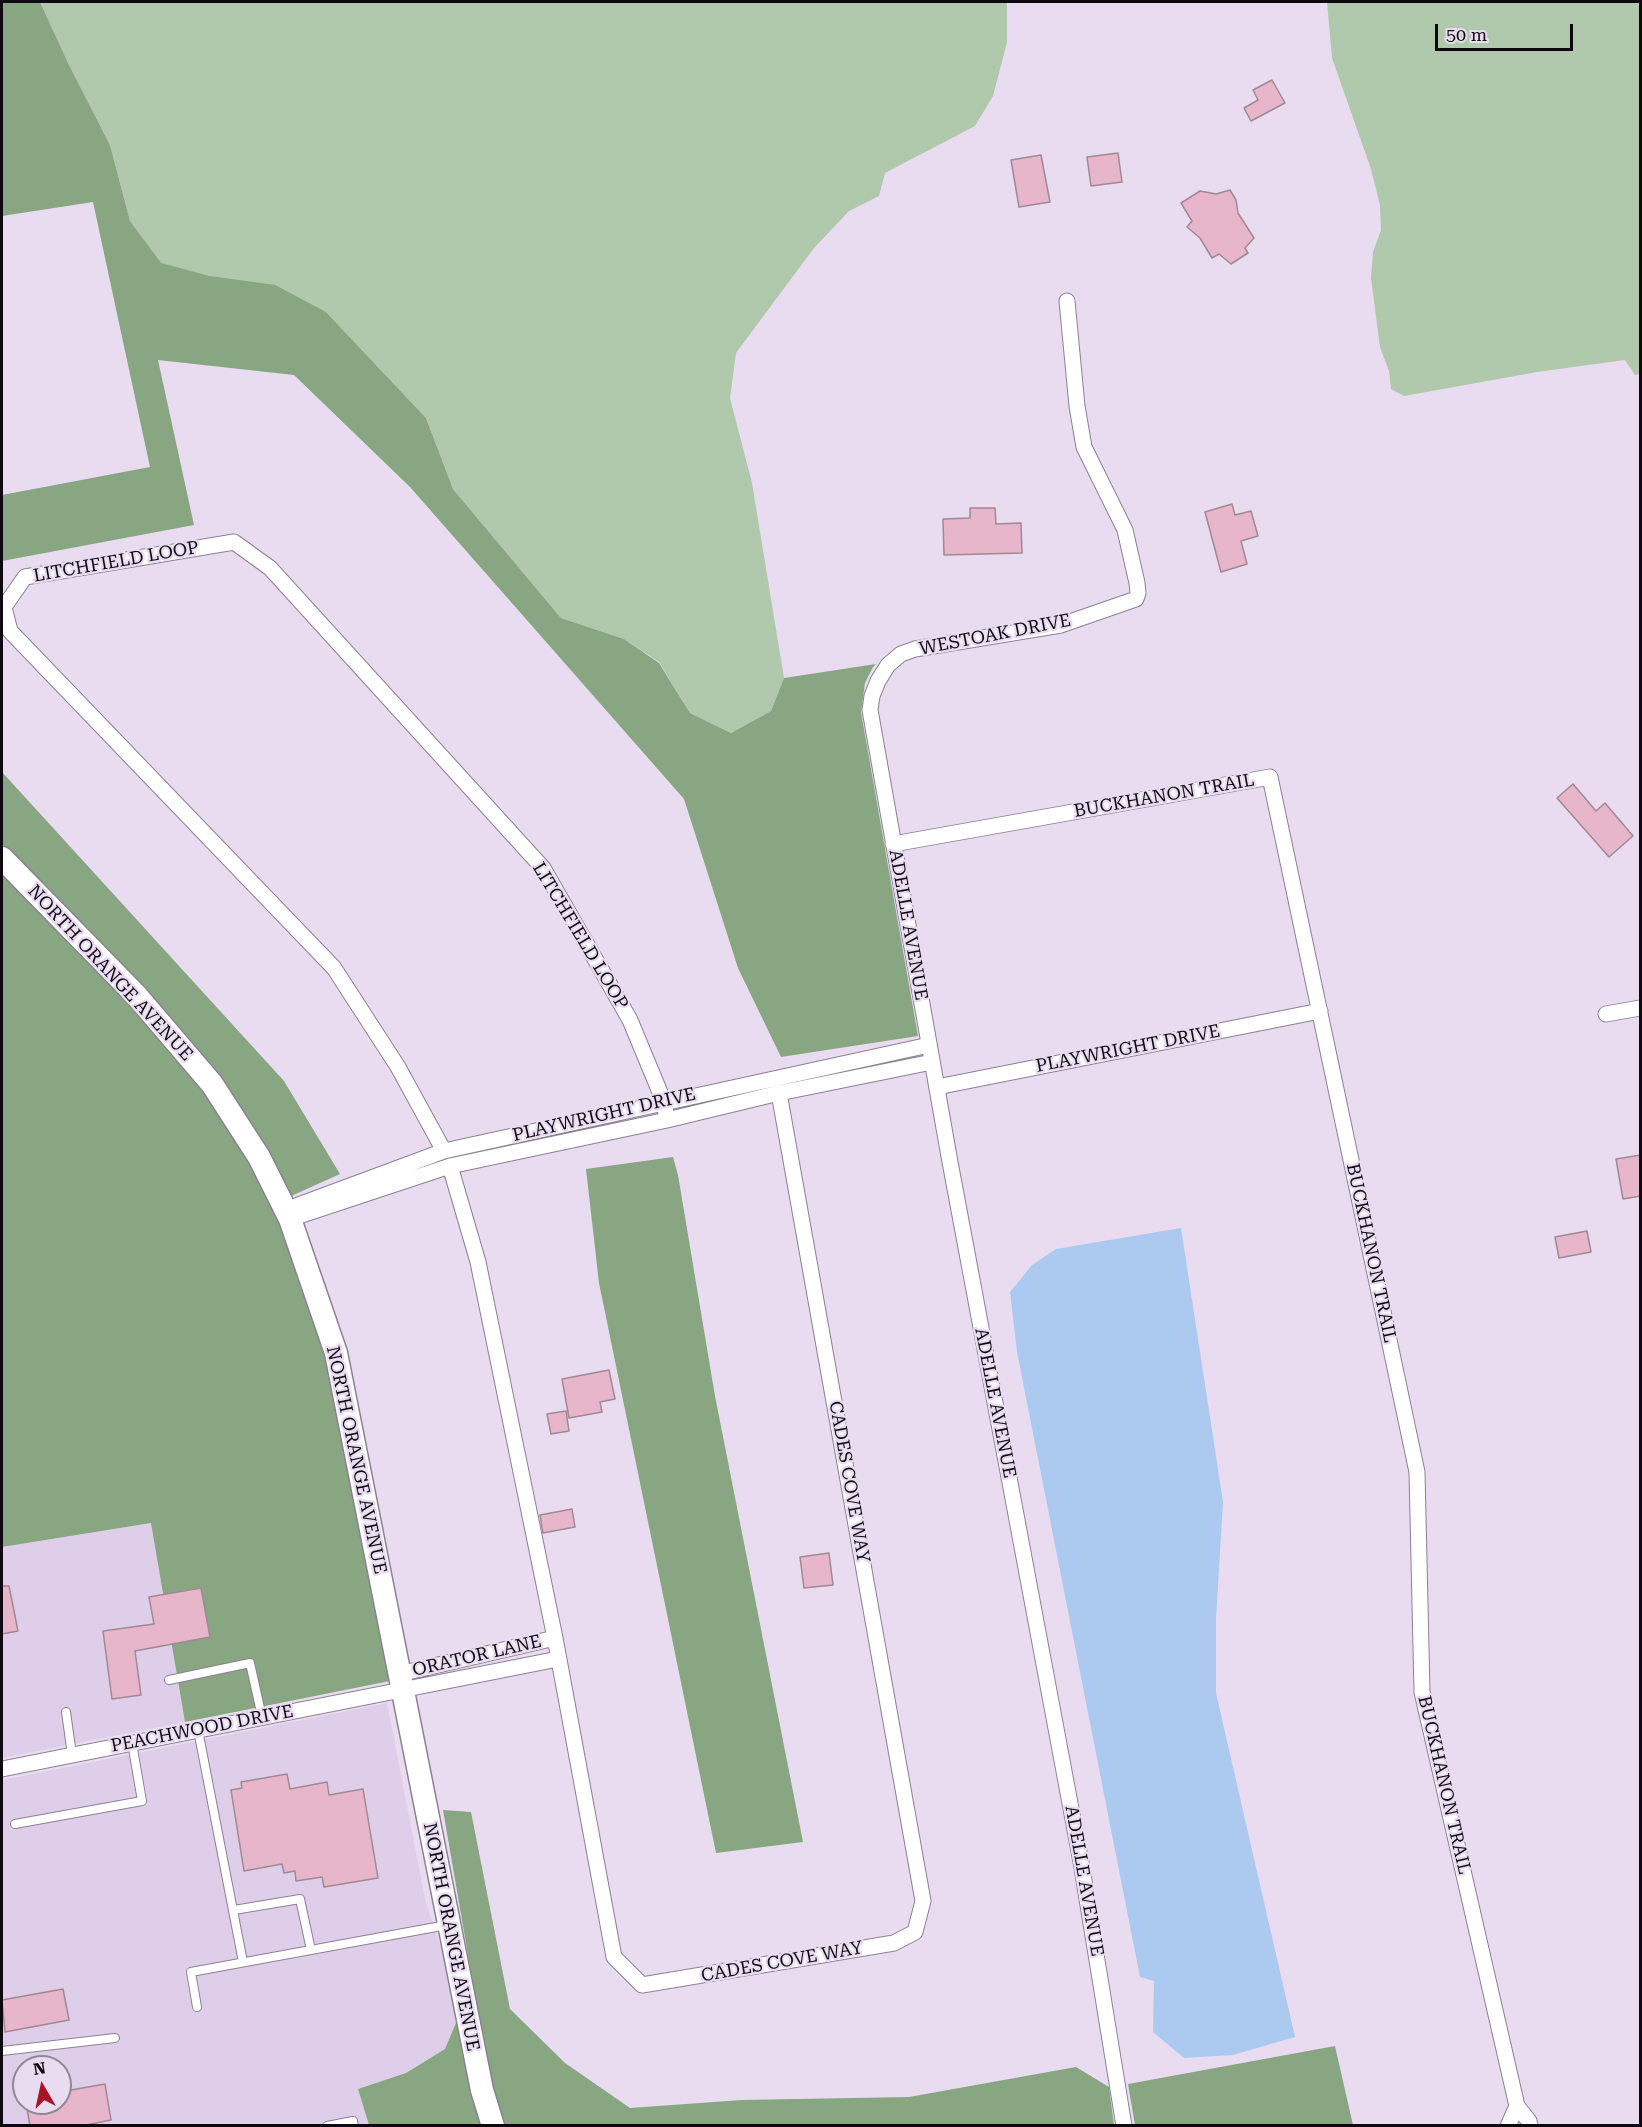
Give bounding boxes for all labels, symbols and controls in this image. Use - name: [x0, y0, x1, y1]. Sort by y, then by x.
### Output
- scale bar: [1438, 12, 1576, 50]
- text: 50 m: [1446, 24, 1487, 45]
- street label: LITCHFIELD LOOP: [32, 537, 200, 587]
- street label: WESTOAK DRIVE: [917, 610, 1073, 660]
- street label: BUCKHANON TRAIL: [1072, 769, 1256, 823]
- street label: ADELLE AVENUE: [884, 848, 932, 1002]
- street label: LITCHFIELD LOOP: [528, 859, 632, 1013]
- street label: NORTH ORANGE AVENUE: [23, 881, 197, 1065]
- street label: PLAYWRIGHT DRIVE: [1034, 1021, 1222, 1077]
- street label: PLAYWRIGHT DRIVE: [510, 1083, 698, 1147]
- street label: BUCKHANON TRAIL: [1341, 1161, 1401, 1345]
- street label: ADELLE AVENUE: [970, 1326, 1020, 1480]
- street label: NORTH ORANGE AVENUE: [321, 1344, 391, 1576]
- street label: CADES COVE WAY: [824, 1399, 874, 1565]
- street label: ORATOR LANE: [410, 1631, 544, 1681]
- street label: BUCKHANON TRAIL: [1413, 1694, 1475, 1876]
- street label: PEACHWOOD DRIVE: [109, 1701, 295, 1757]
- street label: ADELLE AVENUE: [1060, 1804, 1108, 1958]
- street label: NORTH ORANGE AVENUE: [418, 1821, 484, 2053]
- street label: CADES COVE WAY: [699, 1937, 865, 1987]
- north arrow: [12, 2055, 72, 2115]
- text: N: [32, 2058, 47, 2079]

